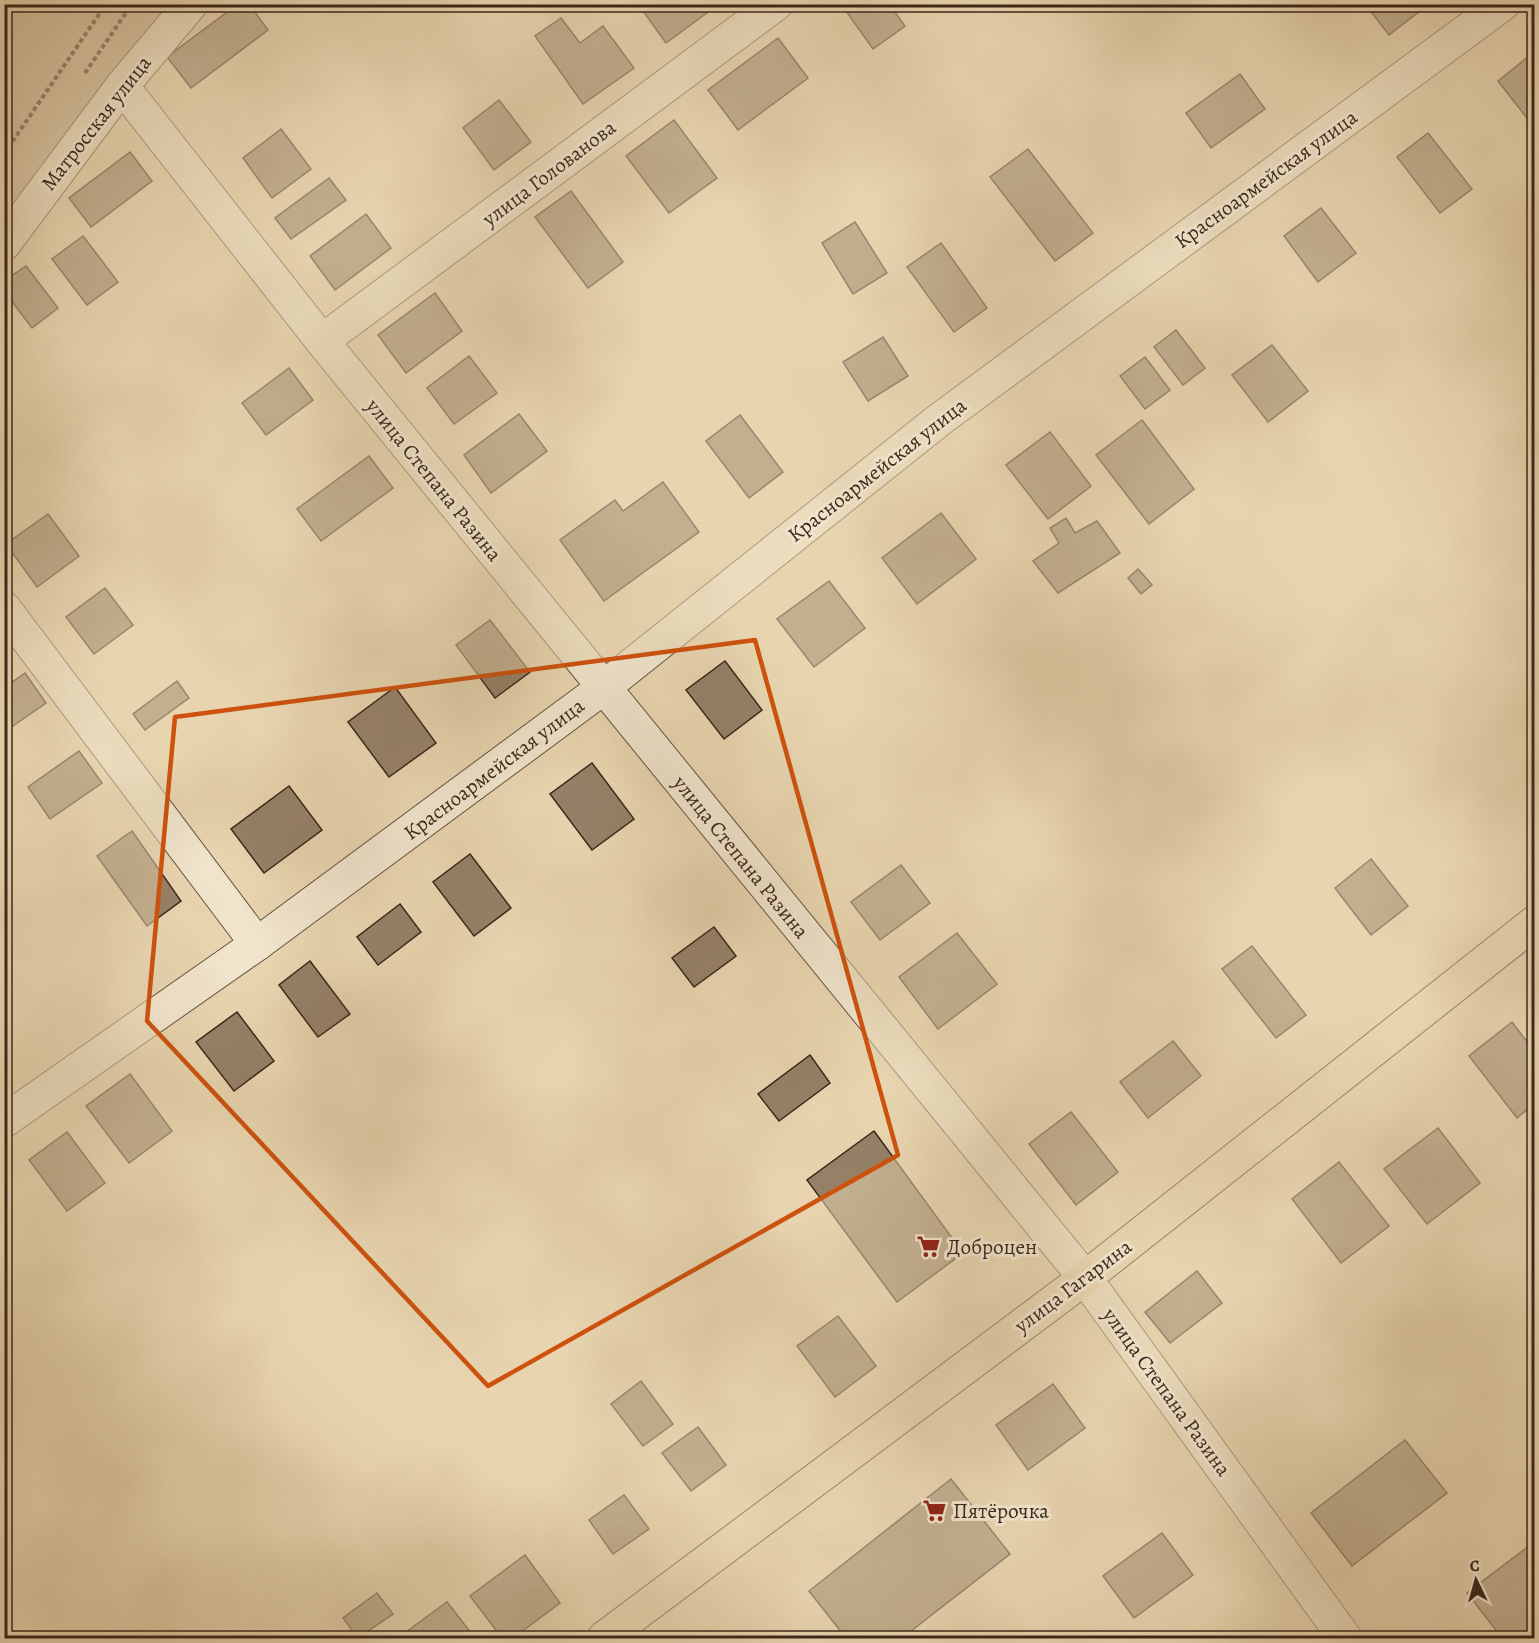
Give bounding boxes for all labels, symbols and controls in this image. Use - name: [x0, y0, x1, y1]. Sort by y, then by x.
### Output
- street label: Матросская улица: [34, 49, 158, 196]
- street label: Красноармейская улица: [1169, 103, 1363, 255]
- street label: улица Голованова: [476, 113, 622, 233]
- street label: Красноармейская улица: [782, 391, 972, 549]
- street label: улица Степана Разина: [359, 392, 508, 567]
- street label: Красноармейская улица: [398, 692, 590, 846]
- street label: улица Степана Разина: [666, 769, 815, 944]
- street label: улица Гагарина: [1008, 1232, 1138, 1340]
- place label: Доброцен: [947, 1233, 1037, 1261]
- supermarket icon: Доброцен: [916, 1234, 942, 1260]
- street label: улица Степана Разина: [1096, 1301, 1238, 1482]
- place label: Пятёрочка: [953, 1497, 1049, 1525]
- supermarket icon: Пятёрочка: [922, 1498, 948, 1524]
- north arrow: [1446, 1550, 1506, 1610]
- text: С: [1469, 1555, 1481, 1577]

